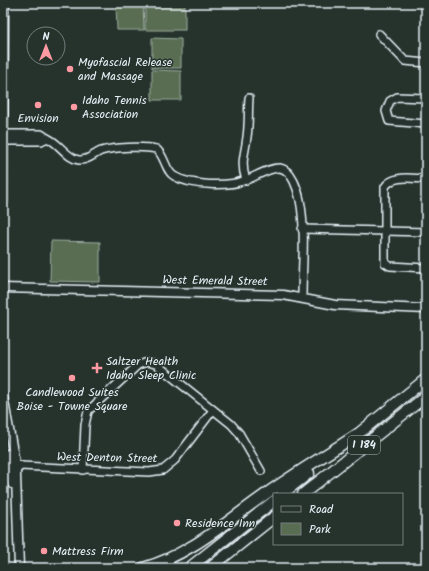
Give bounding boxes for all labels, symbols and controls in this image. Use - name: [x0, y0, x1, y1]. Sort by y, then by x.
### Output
- north arrow: [26, 26, 66, 66]
- text: N: [43, 28, 50, 46]
- place label: Myofascial Release and Massage: [78, 53, 173, 86]
- marker: Myofascial Release and Massage: [65, 64, 75, 74]
- place label: Idaho Tennis Association: [82, 91, 147, 124]
- marker: Envision: [33, 100, 43, 110]
- marker: Idaho Tennis Association: [69, 102, 79, 112]
- place label: Envision: [17, 109, 59, 128]
- street label: West Emerald Street: [162, 271, 268, 291]
- place label: Saltzer Health Idaho Sleep Clinic: [106, 352, 196, 385]
- marker: Saltzer Health Idaho Sleep Clinic: [91, 362, 103, 374]
- marker: Candlewood Suites Boise - Towne Square: [67, 373, 77, 383]
- place label: Candlewood Suites Boise - Towne Square: [17, 383, 128, 416]
- road number: I 184: [348, 436, 380, 454]
- street label: West Denton Street: [57, 448, 158, 468]
- legend: [273, 493, 403, 545]
- text: Road: [309, 500, 334, 519]
- place label: Residence Inn: [185, 514, 255, 533]
- marker: Residence Inn: [172, 518, 182, 528]
- text: Park: [309, 520, 331, 539]
- place label: Mattress Firm: [52, 542, 124, 561]
- marker: Mattress Firm: [39, 546, 49, 556]

